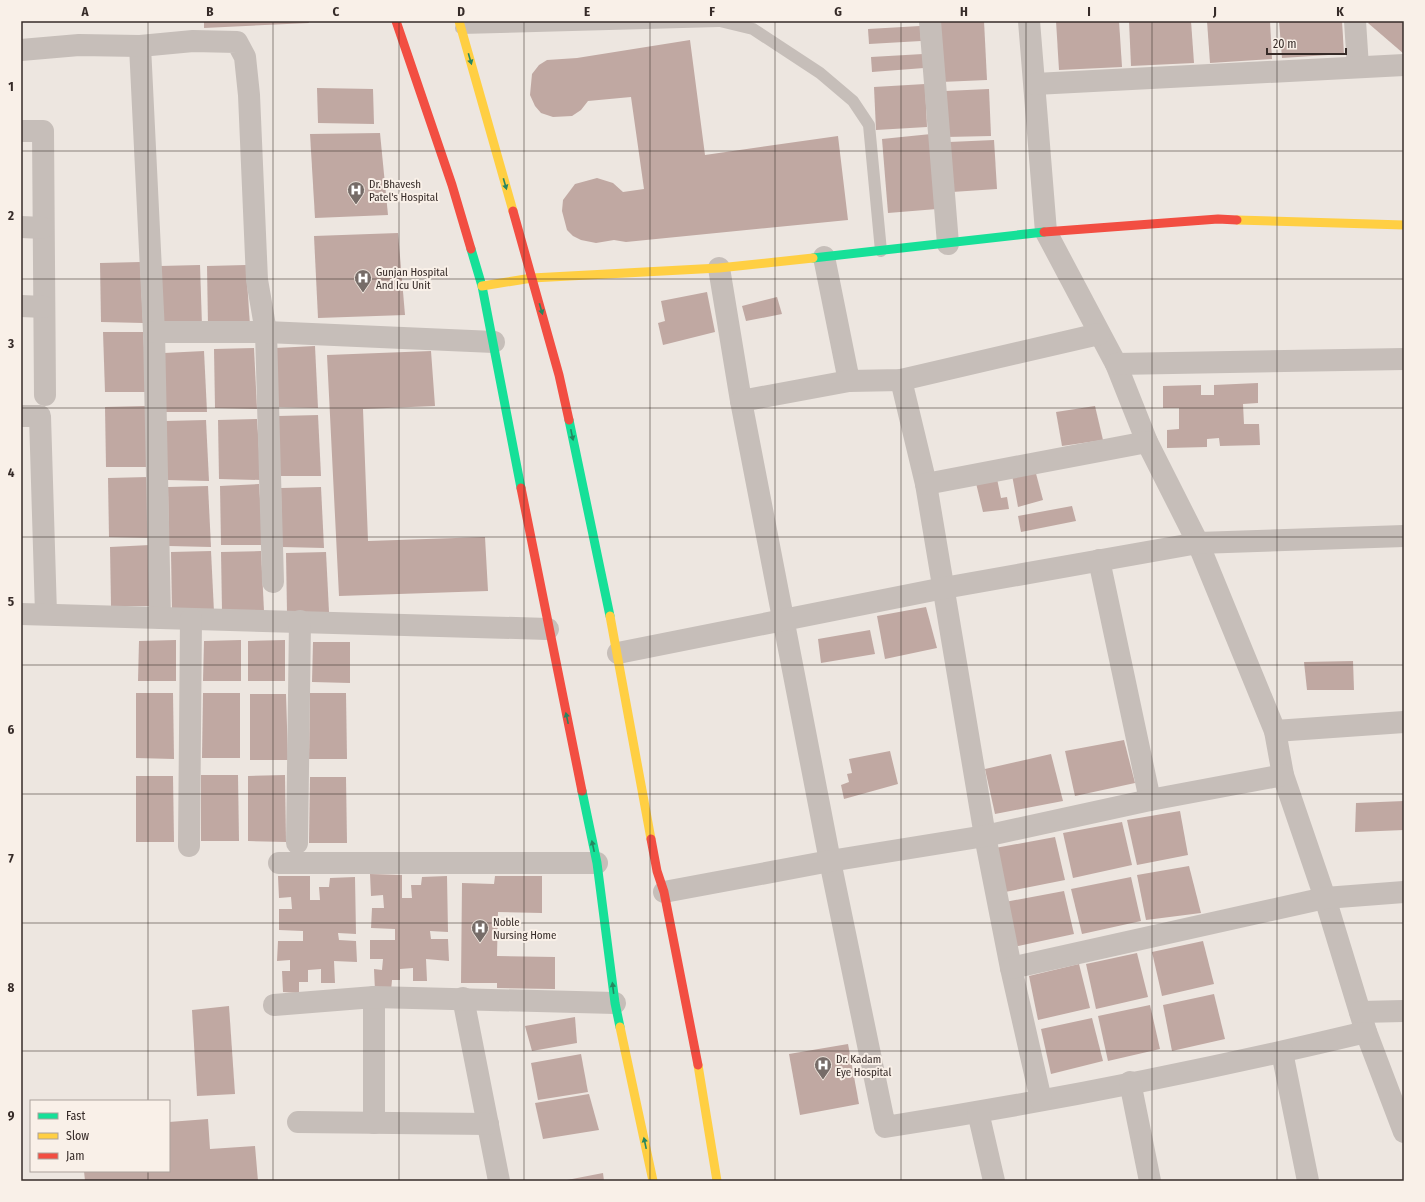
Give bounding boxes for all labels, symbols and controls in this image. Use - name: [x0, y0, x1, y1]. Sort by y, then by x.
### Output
- text: A: [80, 4, 89, 19]
- text: B: [206, 4, 214, 19]
- text: C: [333, 4, 340, 19]
- text: D: [457, 4, 465, 19]
- text: E: [584, 4, 590, 19]
- text: F: [709, 4, 715, 19]
- text: G: [834, 4, 842, 19]
- text: H: [960, 4, 968, 19]
- text: I: [1087, 4, 1091, 19]
- text: J: [1212, 4, 1217, 19]
- text: K: [1336, 4, 1344, 19]
- scale bar: [1267, 30, 1346, 56]
- text: 20 m: [1273, 37, 1297, 51]
- one-way arrow: [467, 53, 473, 65]
- text: 1: [8, 79, 14, 94]
- one-way arrow: [503, 177, 509, 190]
- place label: Dr. Bhavesh Patel's Hospital: [369, 178, 438, 204]
- hospital icon: Dr. Bhavesh Patel's Hospital: [346, 180, 366, 205]
- text: 2: [7, 208, 14, 223]
- place label: Gunjan Hospital And Icu Unit: [376, 266, 448, 292]
- hospital icon: Gunjan Hospital And Icu Unit: [353, 268, 373, 293]
- one-way arrow: [538, 303, 544, 315]
- text: 3: [7, 336, 14, 351]
- one-way arrow: [569, 429, 575, 441]
- text: 4: [8, 465, 15, 480]
- text: 5: [8, 594, 14, 609]
- one-way arrow: [564, 712, 570, 724]
- text: 6: [8, 722, 15, 737]
- one-way arrow: [590, 839, 596, 852]
- text: 7: [8, 851, 14, 866]
- place label: Noble Nursing Home: [493, 916, 556, 942]
- hospital icon: Noble Nursing Home: [470, 918, 490, 943]
- text: 8: [8, 980, 15, 995]
- one-way arrow: [610, 982, 616, 994]
- place label: Dr. Kadam Eye Hospital: [836, 1053, 891, 1079]
- hospital icon: Dr. Kadam Eye Hospital: [813, 1055, 833, 1080]
- legend: [30, 1100, 170, 1172]
- text: 9: [8, 1108, 15, 1123]
- text: Fast: [66, 1109, 85, 1123]
- text: Slow: [66, 1129, 89, 1143]
- one-way arrow: [642, 1137, 648, 1149]
- text: Jam: [66, 1149, 84, 1163]

